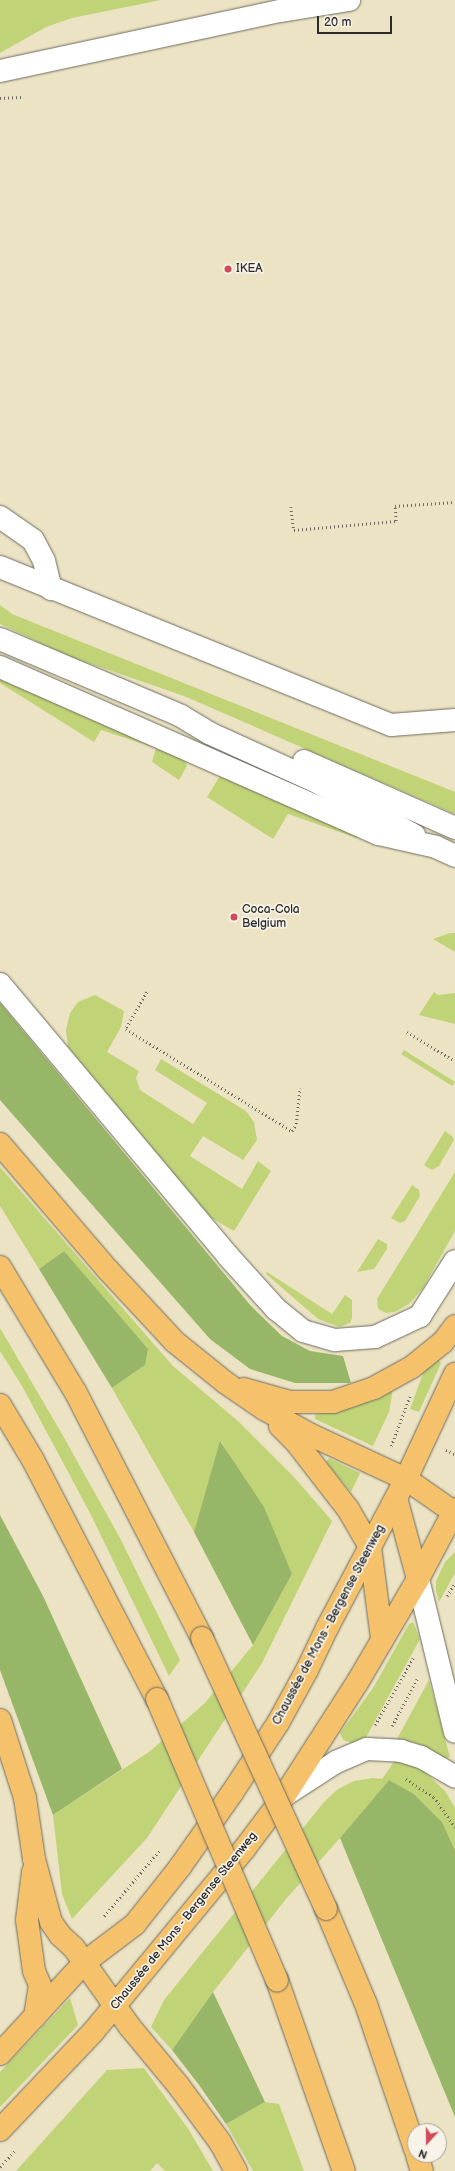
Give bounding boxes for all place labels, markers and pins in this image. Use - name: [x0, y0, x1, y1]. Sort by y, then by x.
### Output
- place label: IKEA: [236, 262, 263, 276]
- marker: IKEA: [223, 264, 233, 274]
- place label: Coca-Cola Belgium: [242, 903, 300, 931]
- marker: Coca-Cola Belgium: [229, 912, 239, 922]

